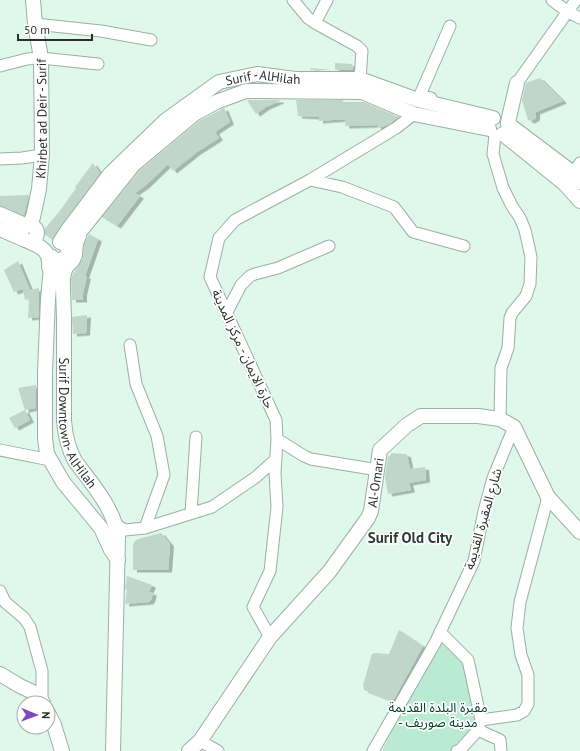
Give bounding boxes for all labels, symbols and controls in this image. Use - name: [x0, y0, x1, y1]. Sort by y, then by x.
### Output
- scale bar: [18, 16, 92, 42]
- text: 50 m: [24, 22, 50, 37]
- street label: Khirbet ad Deir - Surif: [31, 58, 51, 179]
- street label: Surif - AlHilah: [224, 66, 300, 89]
- street label: حارة الايمان - مركز المدينة: [208, 287, 278, 412]
- street label: Surif Downtown- AlHilah: [55, 357, 101, 491]
- street label: Al-Omari: [363, 457, 387, 508]
- street label: شارع المقبرة القديمة: [460, 466, 508, 572]
- district label: Surif Old City: [368, 528, 453, 547]
- north arrow: [16, 695, 56, 735]
- park label: مقبرة البلدة القديمة - مدينة صوريف: [388, 699, 488, 731]
- text: N: [39, 711, 53, 719]

